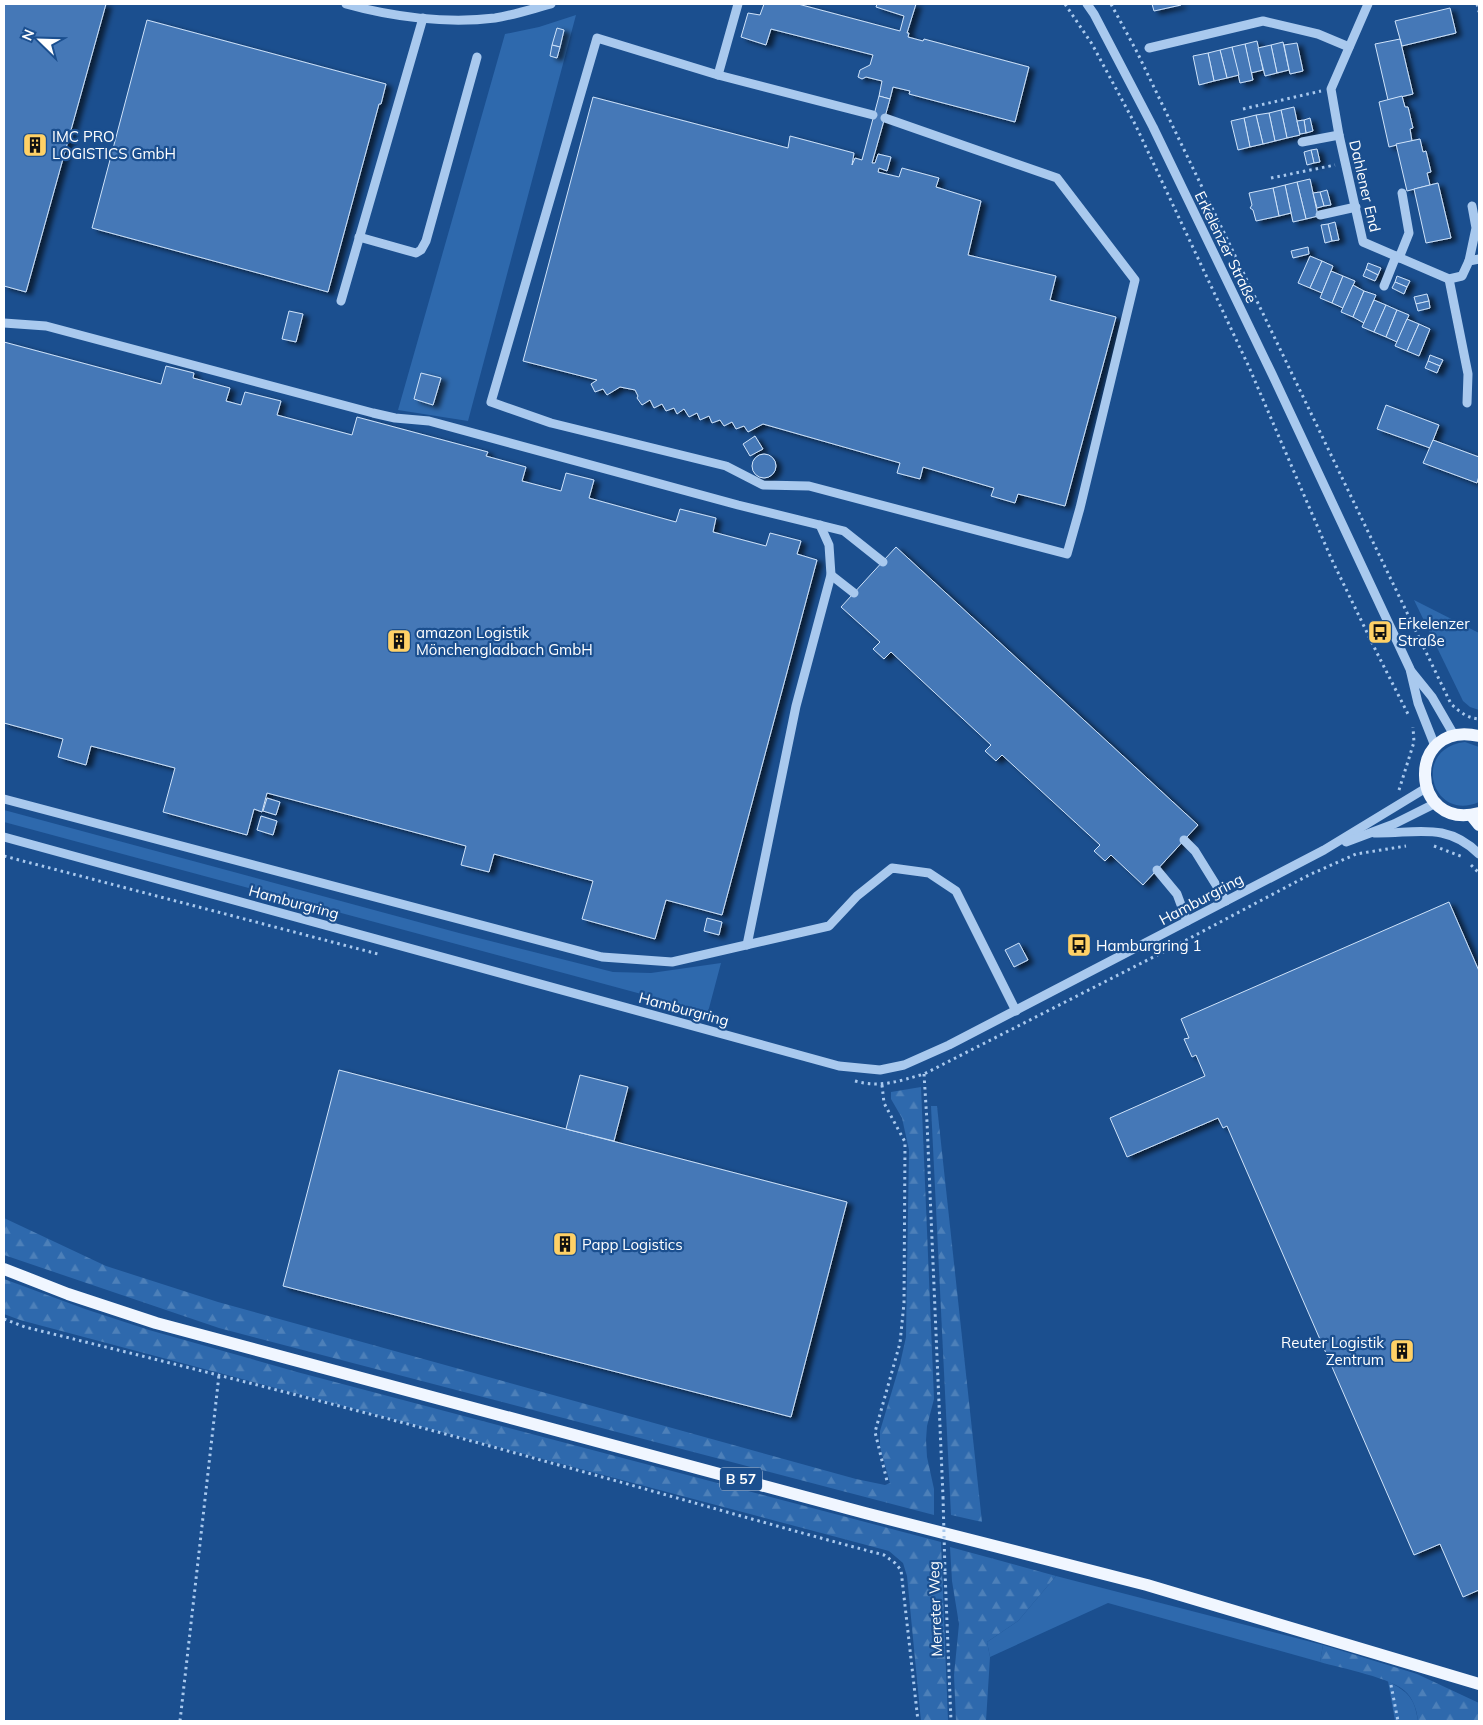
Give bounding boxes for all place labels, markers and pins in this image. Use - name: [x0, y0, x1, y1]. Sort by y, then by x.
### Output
- place label: IMC PRO LOGISTICS GmbH: [52, 127, 176, 163]
- building icon: IMC PRO LOGISTICS GmbH: [22, 132, 48, 158]
- place label: Erkelenzer Straße: [1398, 614, 1470, 650]
- bus stop icon: Erkelenzer Straße: [1367, 619, 1393, 645]
- place label: amazon Logistik Mönchengladbach GmbH: [416, 623, 593, 659]
- building icon: amazon Logistik Mönchengladbach GmbH: [386, 628, 412, 654]
- bus stop icon: Hamburgring 1: [1066, 932, 1092, 958]
- place label: Hamburgring 1: [1096, 936, 1201, 955]
- building icon: Papp Logistics: [552, 1231, 578, 1257]
- place label: Papp Logistics: [582, 1235, 683, 1254]
- place label: Reuter Logistik Zentrum: [1281, 1333, 1384, 1369]
- building icon: Reuter Logistik Zentrum: [1389, 1338, 1415, 1364]

